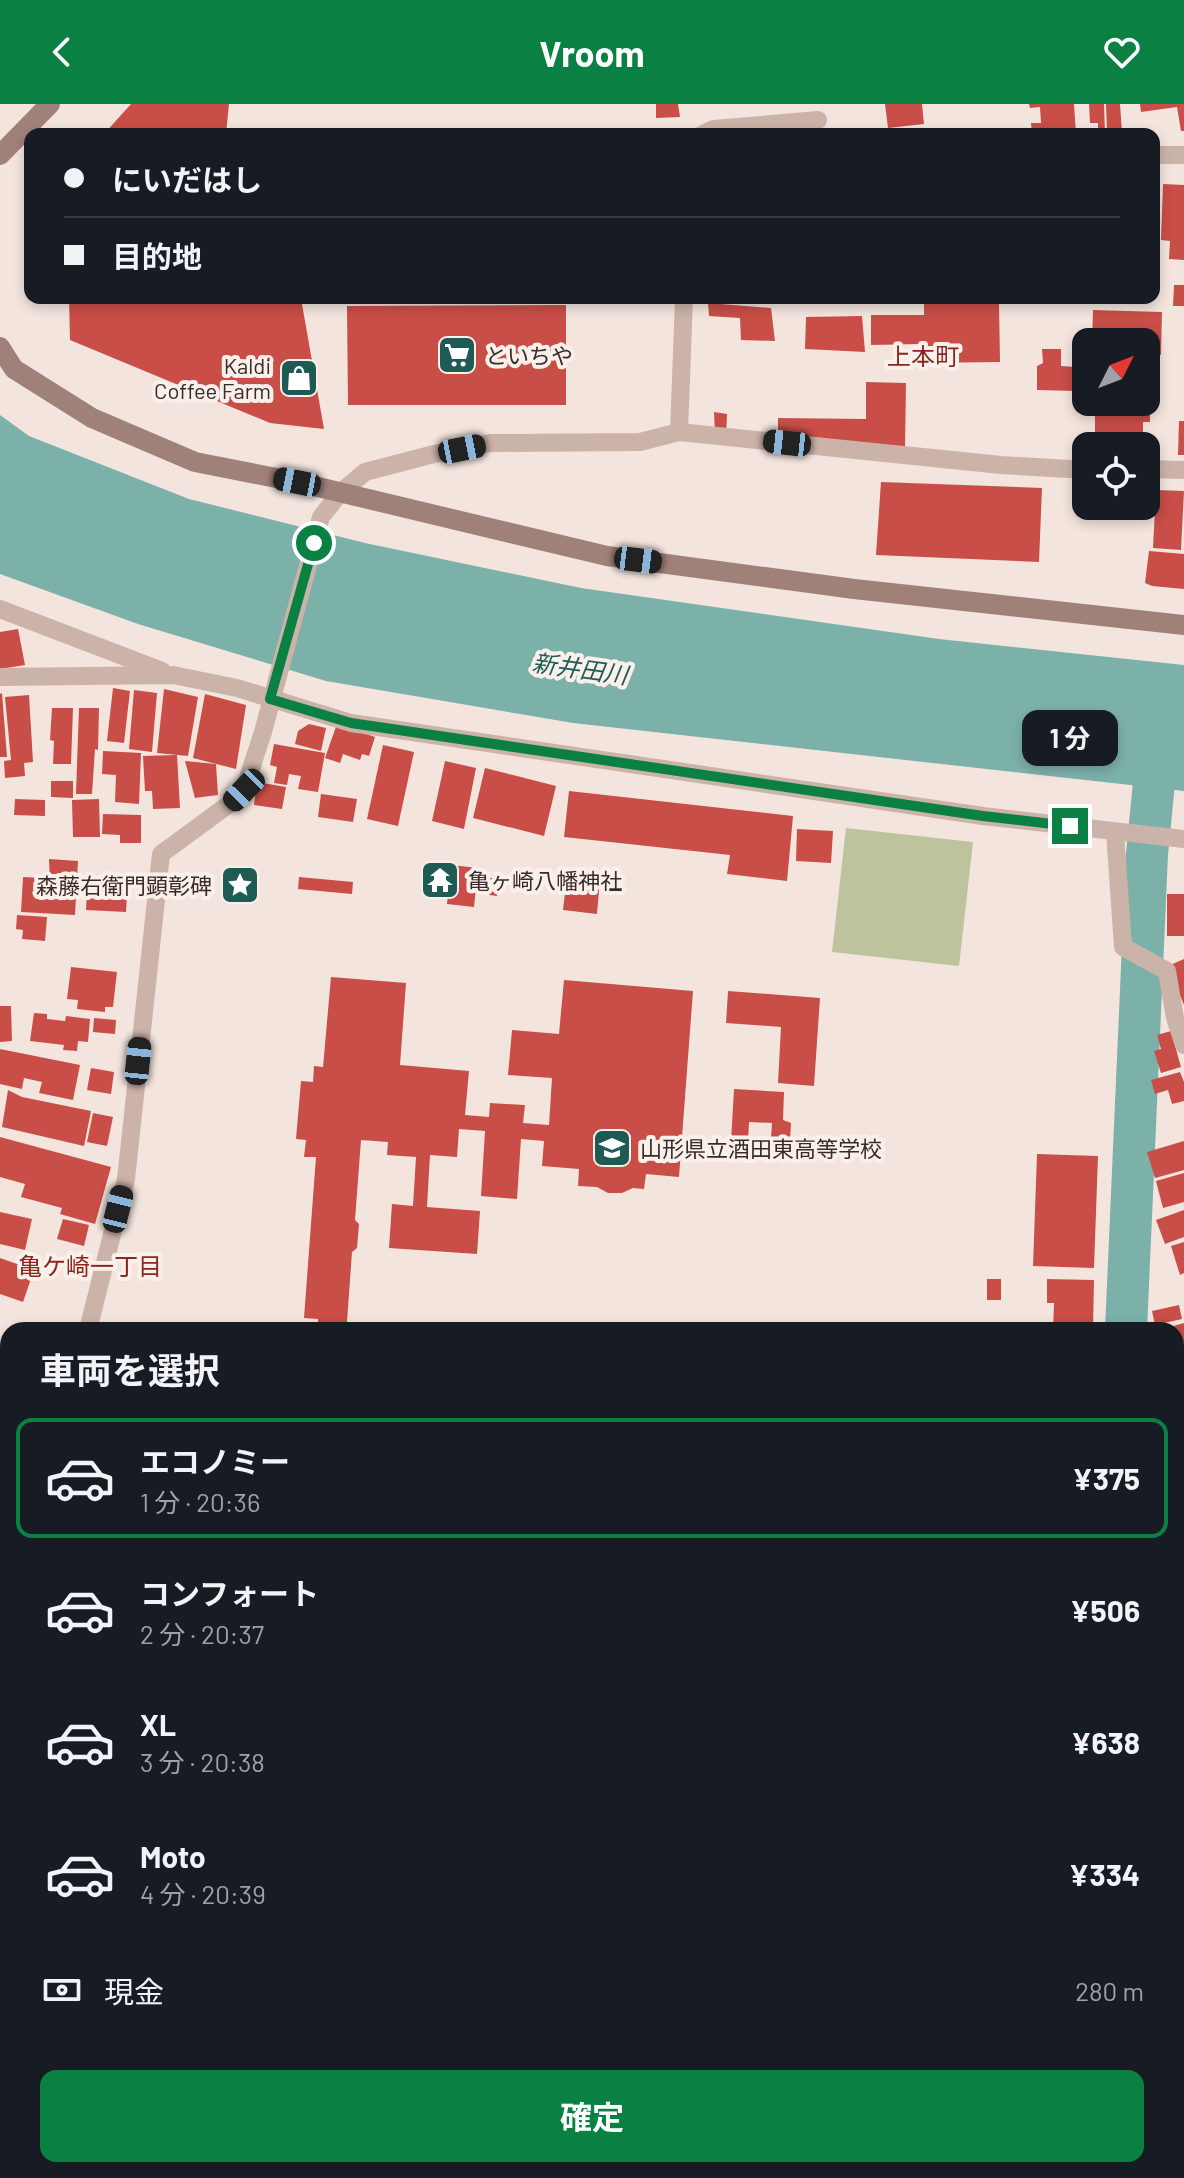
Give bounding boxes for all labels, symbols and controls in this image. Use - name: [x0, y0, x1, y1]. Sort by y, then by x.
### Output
- icon: back: [40, 30, 84, 74]
- icon: heart: [1100, 30, 1144, 74]
- text: Vroom: [539, 31, 645, 74]
- text: にいだはし: [112, 161, 262, 197]
- text: 目的地: [112, 238, 202, 274]
- north arrow: [1072, 328, 1160, 416]
- map controls: [1072, 328, 1160, 520]
- supermarket icon: といちや: [436, 334, 478, 376]
- district label: 上本町: [887, 341, 959, 370]
- place label: といちや: [485, 342, 573, 368]
- place label: Kaldi Coffee Farm: [154, 352, 271, 403]
- shop icon: Kaldi Coffee Farm: [278, 357, 320, 399]
- car: [762, 429, 812, 457]
- button: locate: [1072, 432, 1160, 520]
- car: [436, 433, 488, 465]
- car: [271, 466, 323, 498]
- route start: [296, 525, 332, 561]
- car: [613, 545, 663, 575]
- water label: 新井田川: [530, 647, 633, 689]
- callout: 1 分: [1022, 710, 1118, 766]
- text: 1 分: [1050, 722, 1090, 753]
- car: [219, 764, 269, 816]
- route end: [1052, 808, 1088, 844]
- temple icon: 亀ヶ崎八幡神社: [419, 859, 461, 901]
- place icon: 森藤右衛門顕彰碑: [219, 864, 261, 906]
- place label: 亀ヶ崎八幡神社: [468, 867, 622, 893]
- place label: 森藤右衛門顕彰碑: [36, 872, 212, 898]
- car: [124, 1036, 152, 1086]
- school or university icon: 山形県立酒田東高等学校: [591, 1127, 633, 1169]
- place label: 山形県立酒田東高等学校: [640, 1135, 882, 1161]
- car: [101, 1183, 135, 1235]
- district label: 亀ケ崎一丁目: [18, 1251, 162, 1280]
- text: 車両を選択: [40, 1348, 220, 1391]
- icon: car: [44, 1442, 116, 1514]
- text: エコノミー: [140, 1443, 290, 1479]
- text: ¥375: [1072, 1460, 1140, 1496]
- text: 1 分 · 20:36: [140, 1486, 260, 1517]
- icon: car: [44, 1574, 116, 1646]
- text: コンフォート: [140, 1575, 319, 1611]
- text: ¥506: [1070, 1592, 1140, 1628]
- text: 2 分 · 20:37: [140, 1618, 264, 1649]
- icon: car: [44, 1706, 116, 1778]
- text: XL: [140, 1706, 176, 1742]
- text: ¥638: [1071, 1724, 1140, 1760]
- text: 3 分 · 20:38: [140, 1746, 265, 1777]
- icon: car: [44, 1838, 116, 1910]
- text: Moto: [140, 1838, 206, 1874]
- text: ¥334: [1069, 1856, 1140, 1892]
- text: 4 分 · 20:39: [140, 1878, 266, 1909]
- icon: cash: [40, 1968, 84, 2012]
- text: 現金: [104, 1973, 164, 2009]
- text: 280 m: [1075, 1975, 1144, 2006]
- button: 確定: [40, 2070, 1144, 2162]

